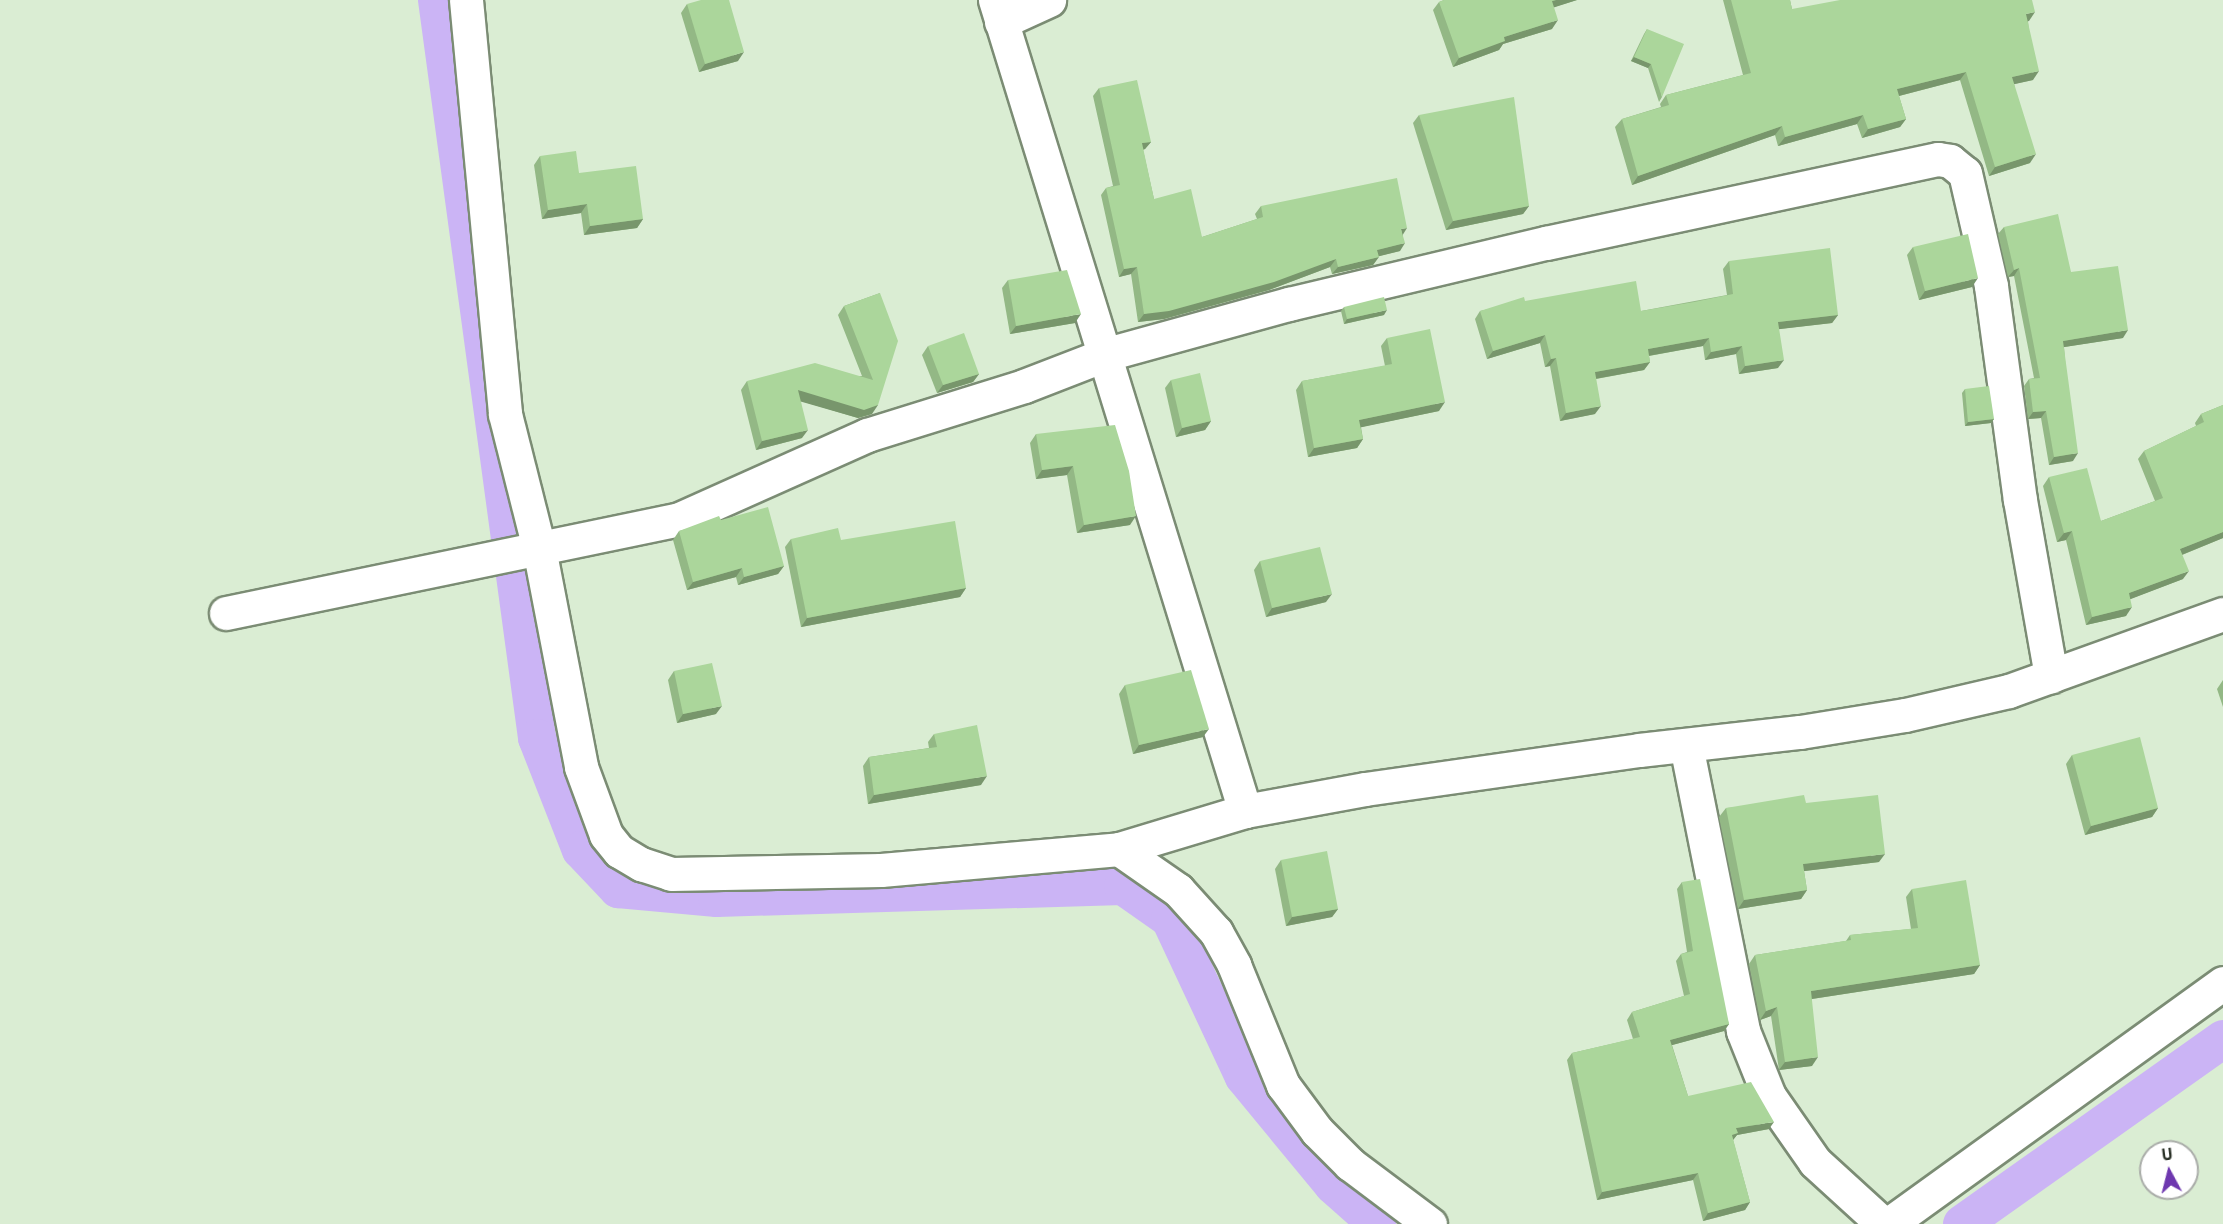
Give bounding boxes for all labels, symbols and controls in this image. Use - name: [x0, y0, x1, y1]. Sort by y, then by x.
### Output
- north arrow: [2139, 1140, 2199, 1200]
- text: U: [2160, 1144, 2174, 1165]

